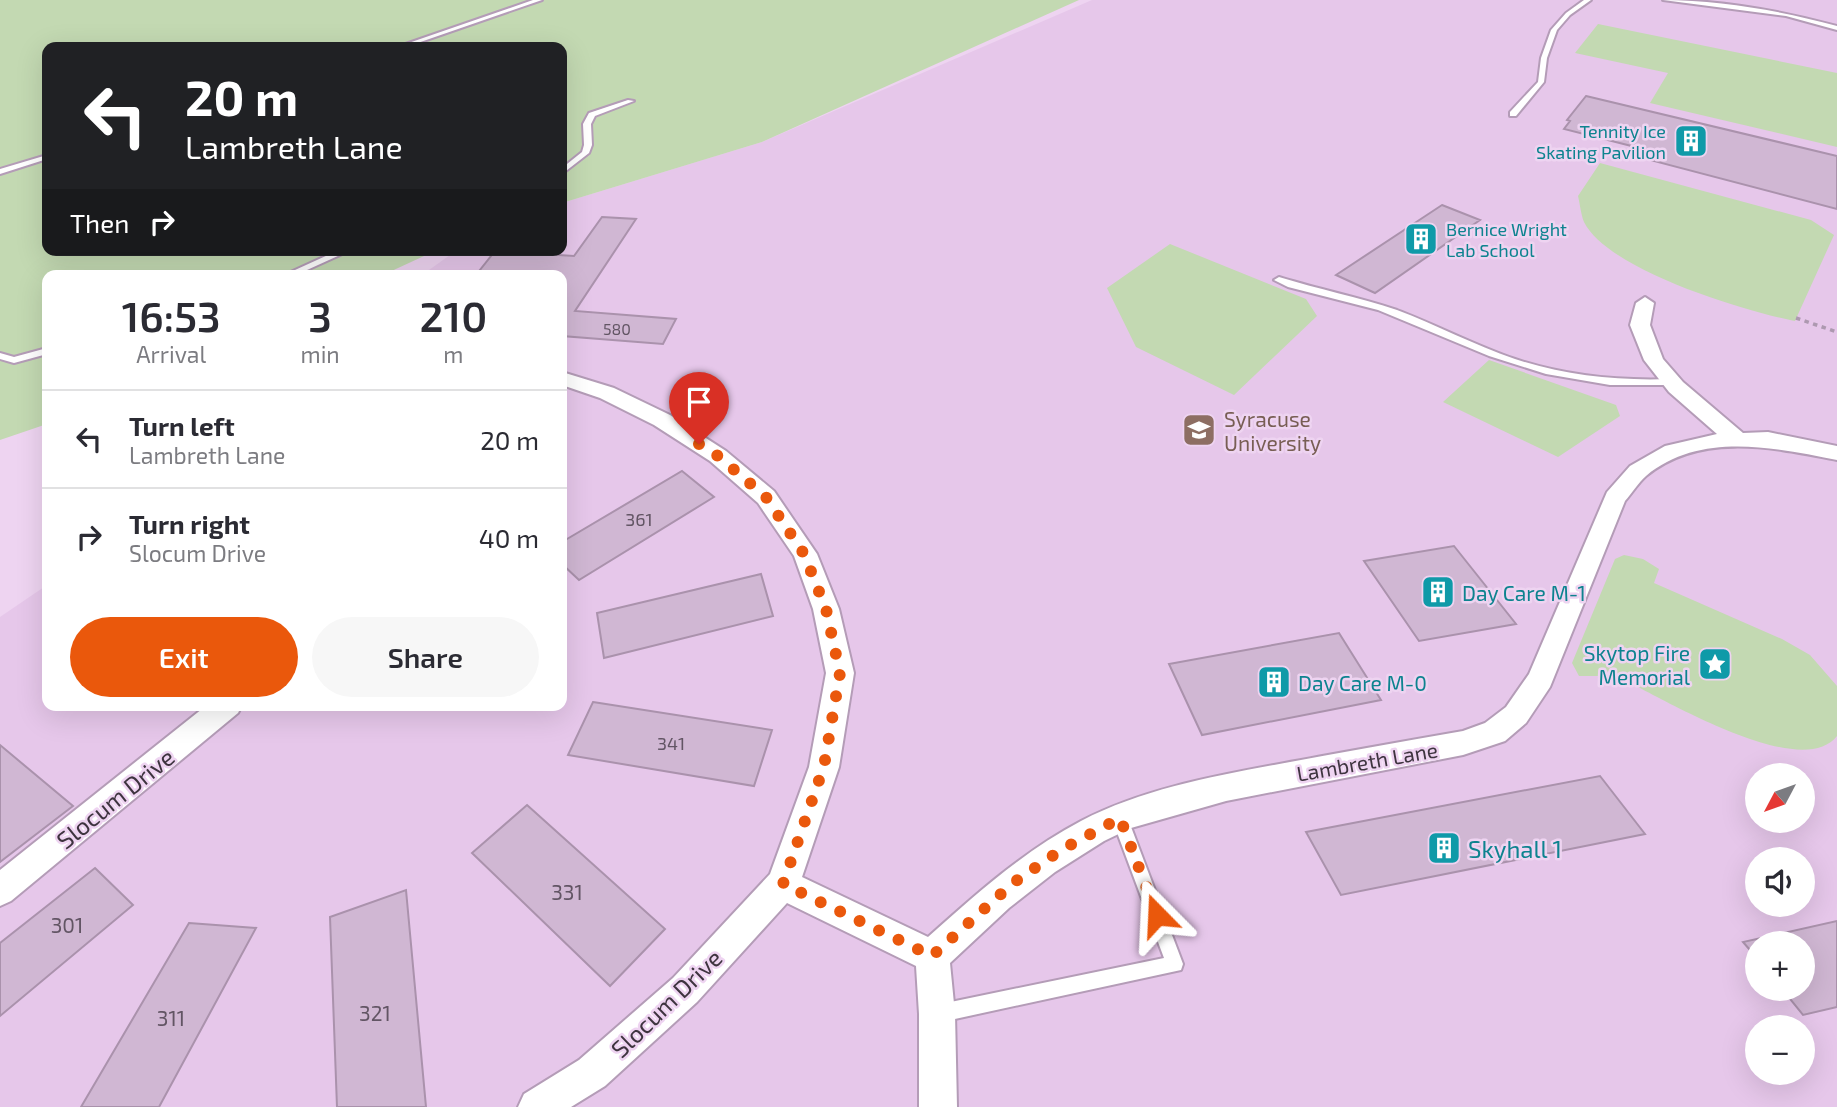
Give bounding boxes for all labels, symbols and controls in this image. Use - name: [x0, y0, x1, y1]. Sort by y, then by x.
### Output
- text: 20 m: [185, 67, 298, 126]
- icon: left: [70, 70, 161, 161]
- place label: Tennity Ice Skating Pavilion: [1536, 120, 1666, 163]
- building icon: Tennity Ice Skating Pavilion: [1672, 122, 1710, 160]
- text: Lambreth Lane: [185, 127, 403, 165]
- icon: right: [143, 203, 181, 241]
- text: Then: [70, 207, 129, 238]
- place label: Bernice Wright Lab School: [1446, 218, 1567, 261]
- building icon: Bernice Wright Lab School: [1402, 220, 1440, 258]
- text: 16:53: [122, 290, 221, 340]
- text: 3: [308, 290, 332, 340]
- text: 210: [420, 290, 487, 340]
- house number: 580: [603, 319, 631, 338]
- text: Arrival: [136, 340, 206, 368]
- text: min: [301, 340, 340, 368]
- text: m: [443, 340, 463, 368]
- pin: [669, 372, 729, 444]
- icon: arrive: [680, 383, 718, 421]
- place label: Syracuse University: [1224, 406, 1321, 455]
- text: Turn left: [129, 410, 235, 441]
- school or university icon: Syracuse University: [1180, 411, 1218, 449]
- icon: left: [70, 420, 108, 458]
- text: 20 m: [480, 424, 539, 455]
- text: Lambreth Lane: [129, 441, 285, 469]
- text: Turn right: [129, 508, 250, 539]
- house number: 361: [625, 508, 653, 530]
- icon: right: [70, 518, 108, 556]
- text: 40 m: [479, 522, 539, 553]
- text: Slocum Drive: [129, 539, 266, 567]
- building icon: Day Care M-1: [1419, 573, 1457, 611]
- place label: Day Care M-1: [1462, 580, 1586, 605]
- button: Exit: [70, 617, 298, 697]
- button: Share: [312, 617, 539, 697]
- place label: Skytop Fire Memorial: [1584, 640, 1691, 689]
- place icon: Skytop Fire Memorial: [1696, 645, 1734, 683]
- building icon: Day Care M-0: [1255, 663, 1293, 701]
- place label: Day Care M-0: [1298, 670, 1427, 695]
- house number: 341: [657, 732, 685, 754]
- street label: Lambreth Lane: [1295, 736, 1439, 786]
- street label: Slocum Drive: [50, 742, 180, 854]
- north arrow: [1745, 763, 1815, 833]
- map controls: [1745, 763, 1815, 1085]
- building icon: Skyhall 1: [1425, 829, 1463, 867]
- place label: Skyhall 1: [1468, 834, 1562, 863]
- button: sound: [1745, 847, 1815, 917]
- position arrow: [1120, 878, 1194, 952]
- house number: 331: [551, 879, 583, 904]
- house number: 301: [51, 912, 83, 937]
- button: +: [1745, 931, 1815, 1001]
- street label: Slocum Drive: [604, 943, 728, 1063]
- house number: 321: [359, 1000, 391, 1025]
- house number: 311: [157, 1005, 185, 1030]
- button: −: [1745, 1015, 1815, 1085]

